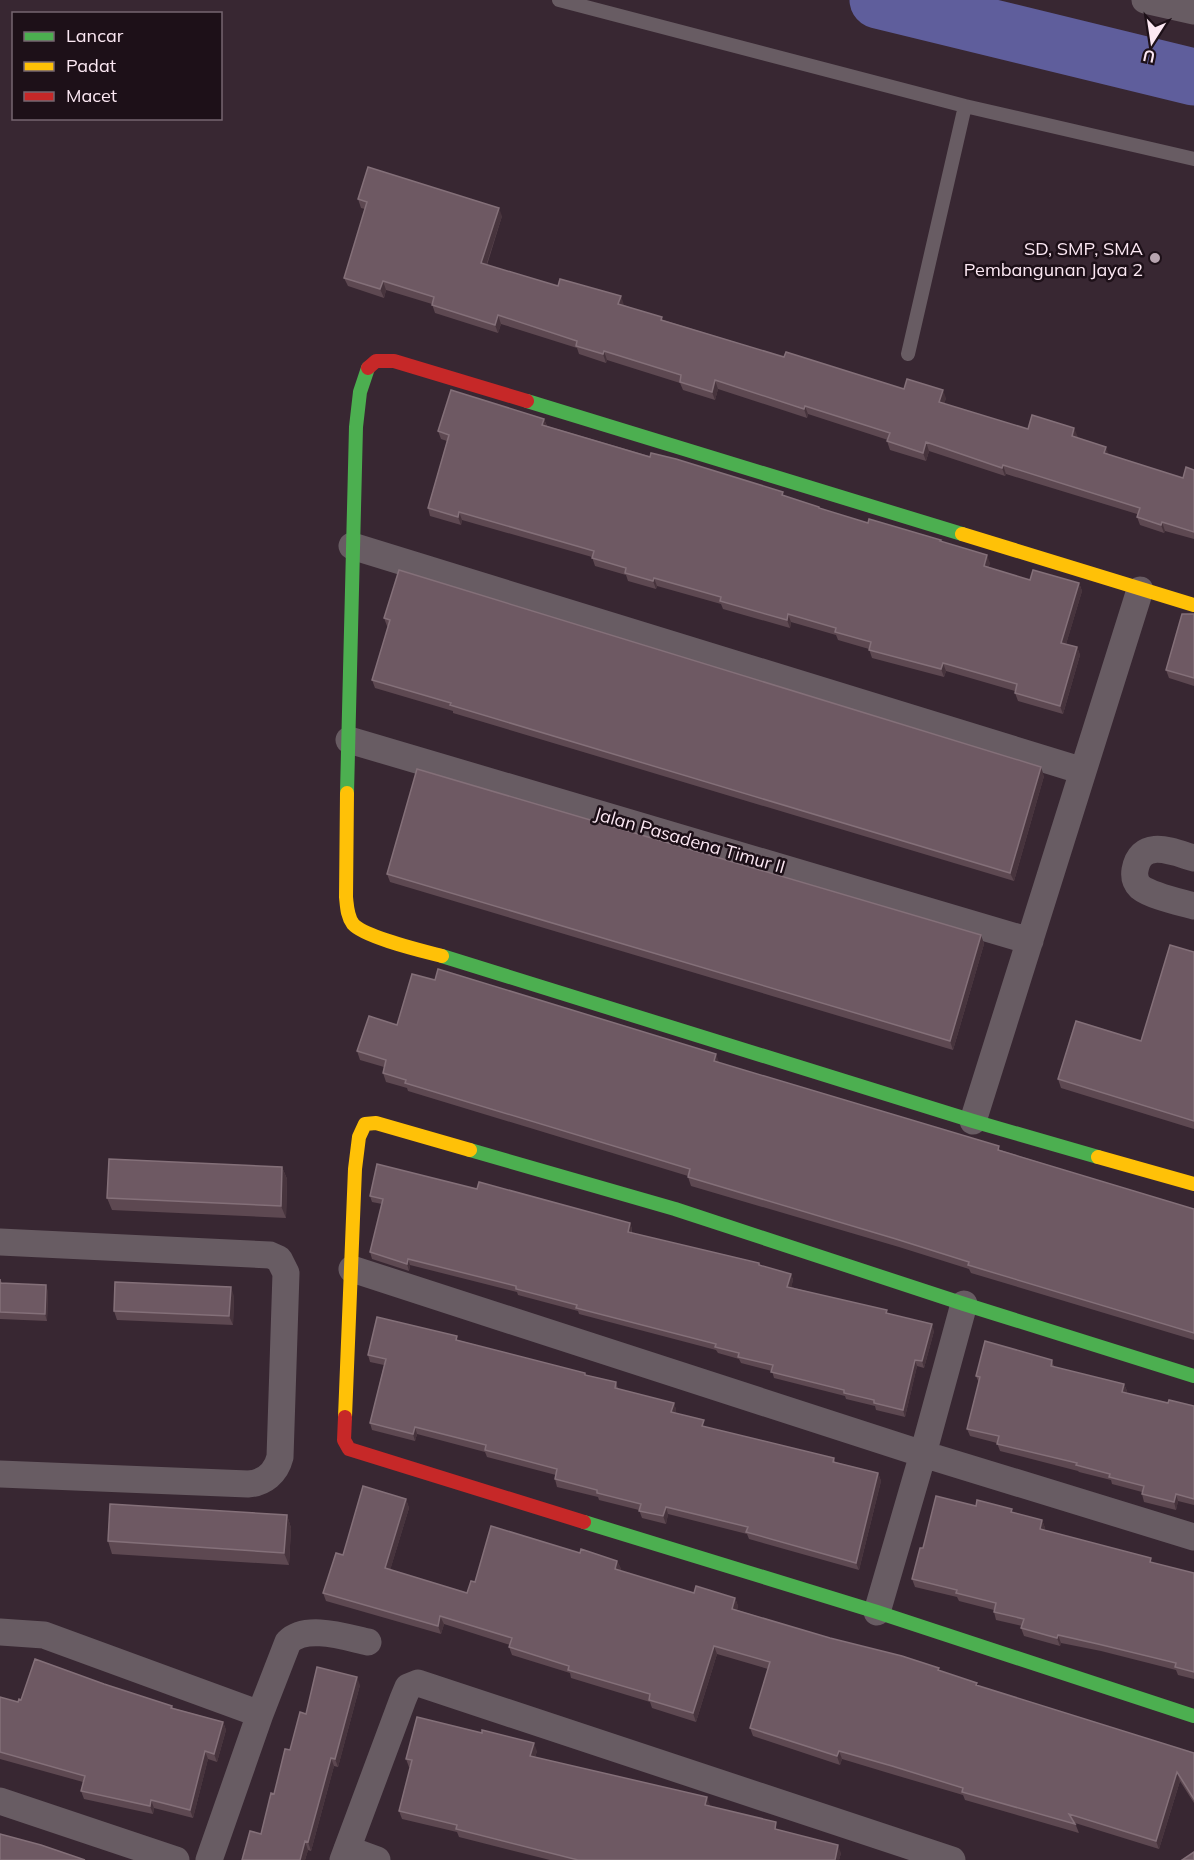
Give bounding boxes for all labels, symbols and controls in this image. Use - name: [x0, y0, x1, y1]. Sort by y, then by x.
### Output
- legend: [12, 12, 222, 120]
- north arrow: [1122, 12, 1182, 72]
- text: Lancar: [66, 24, 124, 47]
- text: U: [1141, 46, 1157, 68]
- text: Padat: [66, 54, 116, 77]
- text: Macet: [66, 84, 117, 107]
- place label: SD, SMP, SMA Pembangunan Jaya 2: [964, 237, 1143, 281]
- marker: SD, SMP, SMA Pembangunan Jaya 2: [1148, 251, 1162, 265]
- street label: Jalan Pasadena Timur II: [592, 802, 788, 878]

